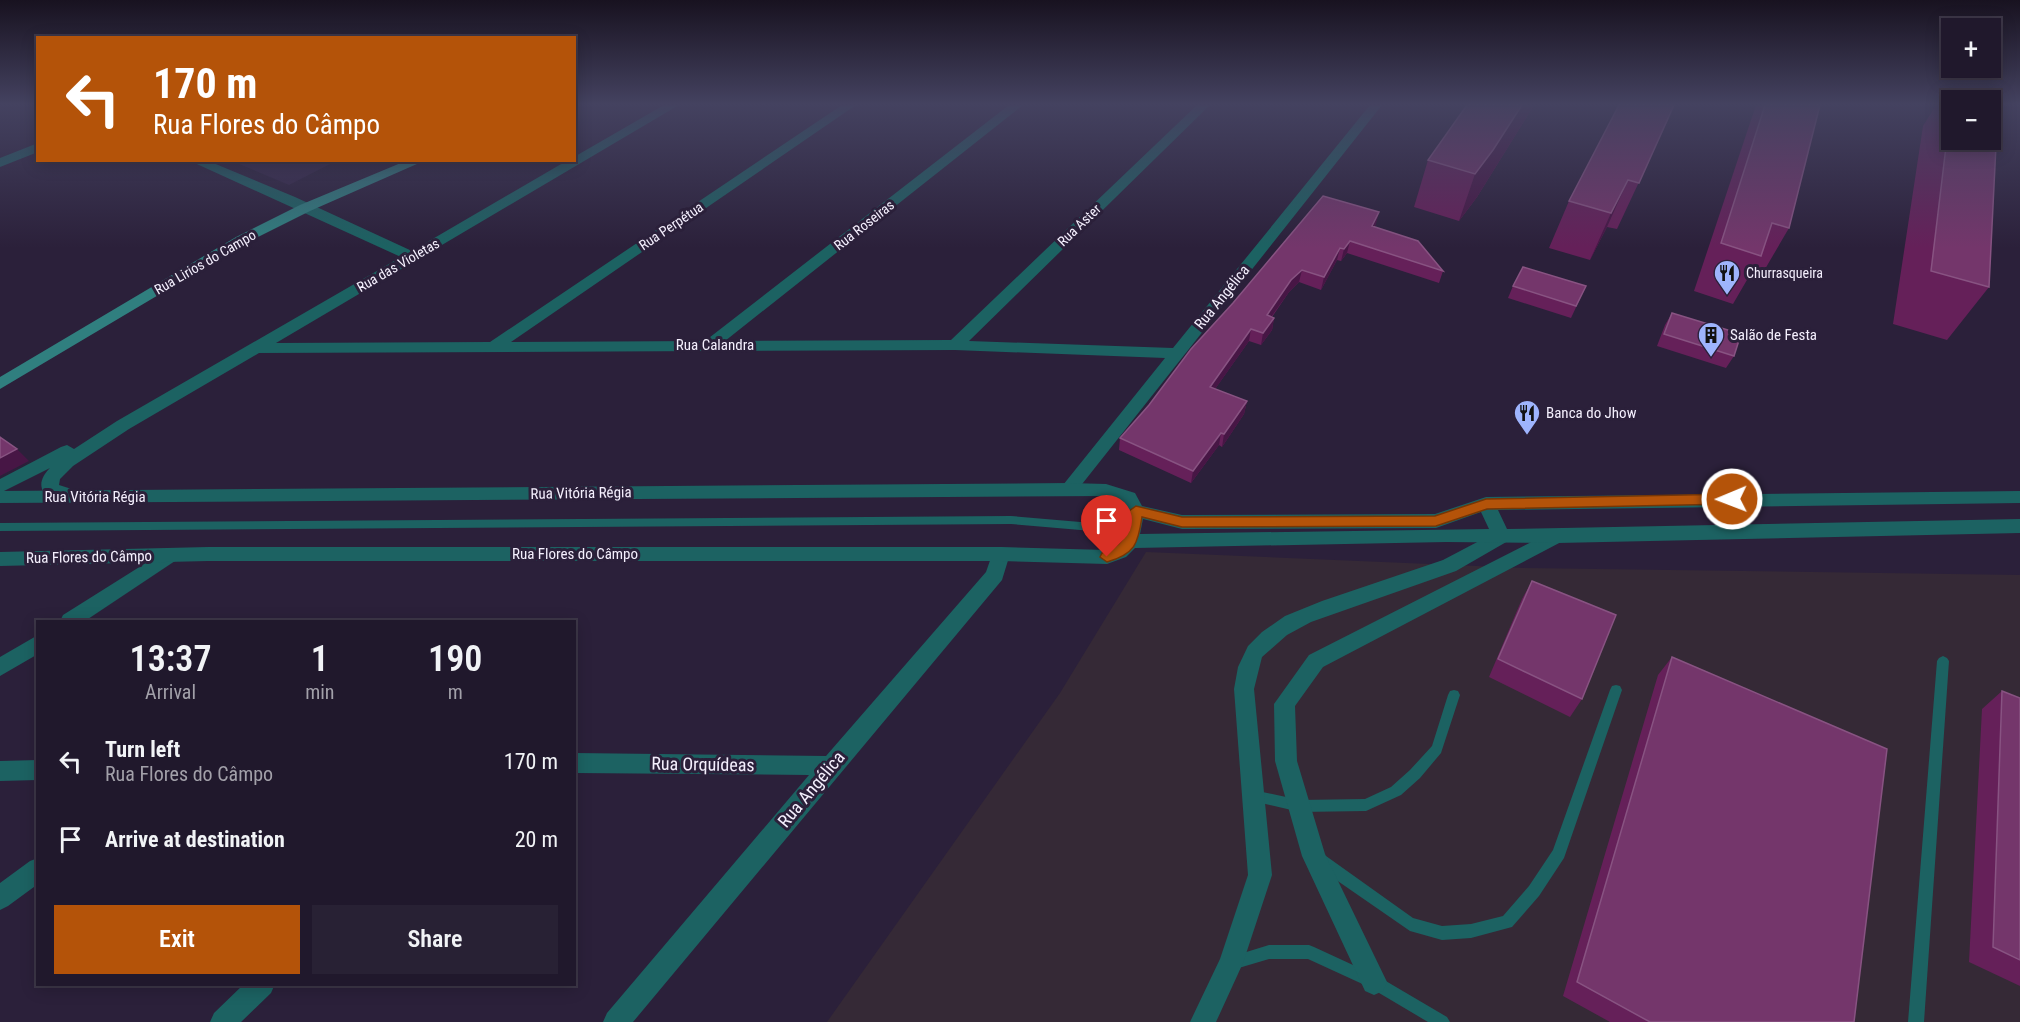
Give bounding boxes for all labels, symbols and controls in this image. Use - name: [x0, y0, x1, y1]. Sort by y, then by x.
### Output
- map controls: [1941, 18, 2001, 150]
- button: +: [1941, 18, 2001, 78]
- text: 170 m: [153, 59, 258, 108]
- icon: left: [54, 60, 132, 138]
- button: −: [1941, 90, 2001, 150]
- text: Rua Flores do Câmpo: [153, 109, 380, 141]
- street label: Rua Roseiras: [831, 197, 897, 253]
- street label: Rua Perpétua: [636, 199, 706, 253]
- street label: Rua Aster: [1054, 201, 1104, 249]
- street label: Rua Lirios do Campo: [151, 226, 259, 298]
- street label: Rua das Violetas: [354, 235, 442, 295]
- restaurant icon: Churrasqueira: [1712, 258, 1742, 296]
- street label: Rua Angélica: [1191, 261, 1253, 333]
- place label: Churrasqueira: [1746, 265, 1823, 281]
- building icon: Salão de Festa: [1696, 320, 1726, 358]
- place label: Salão de Festa: [1730, 326, 1817, 344]
- street label: Rua Calandra: [676, 336, 754, 354]
- restaurant icon: Banca do Jhow: [1512, 398, 1542, 436]
- place label: Banca do Jhow: [1546, 404, 1637, 422]
- position arrow: [1700, 467, 1764, 531]
- street label: Rua Vitória Régia: [530, 483, 632, 503]
- street label: Rua Vitória Régia: [44, 488, 146, 506]
- pin: [1081, 495, 1132, 557]
- icon: arrive: [1090, 504, 1123, 537]
- street label: Rua Flores do Câmpo: [512, 545, 638, 563]
- street label: Rua Flores do Câmpo: [26, 547, 152, 567]
- text: 13:37: [130, 638, 212, 680]
- text: 1: [311, 638, 329, 680]
- text: 190: [428, 638, 482, 680]
- text: Arrival: [145, 680, 196, 704]
- text: min: [305, 680, 334, 704]
- text: m: [448, 680, 463, 704]
- text: Turn left: [105, 737, 180, 762]
- icon: left: [54, 745, 87, 778]
- street label: Rua Angélica: [773, 747, 849, 831]
- text: 170 m: [504, 749, 558, 774]
- street label: Rua Orquídeas: [651, 753, 755, 775]
- text: Rua Flores do Câmpo: [105, 762, 273, 786]
- icon: arrive: [54, 823, 87, 856]
- text: Arrive at destination: [105, 827, 285, 852]
- text: 20 m: [515, 827, 558, 852]
- button: Exit: [54, 905, 300, 974]
- button: Share: [312, 905, 558, 974]

